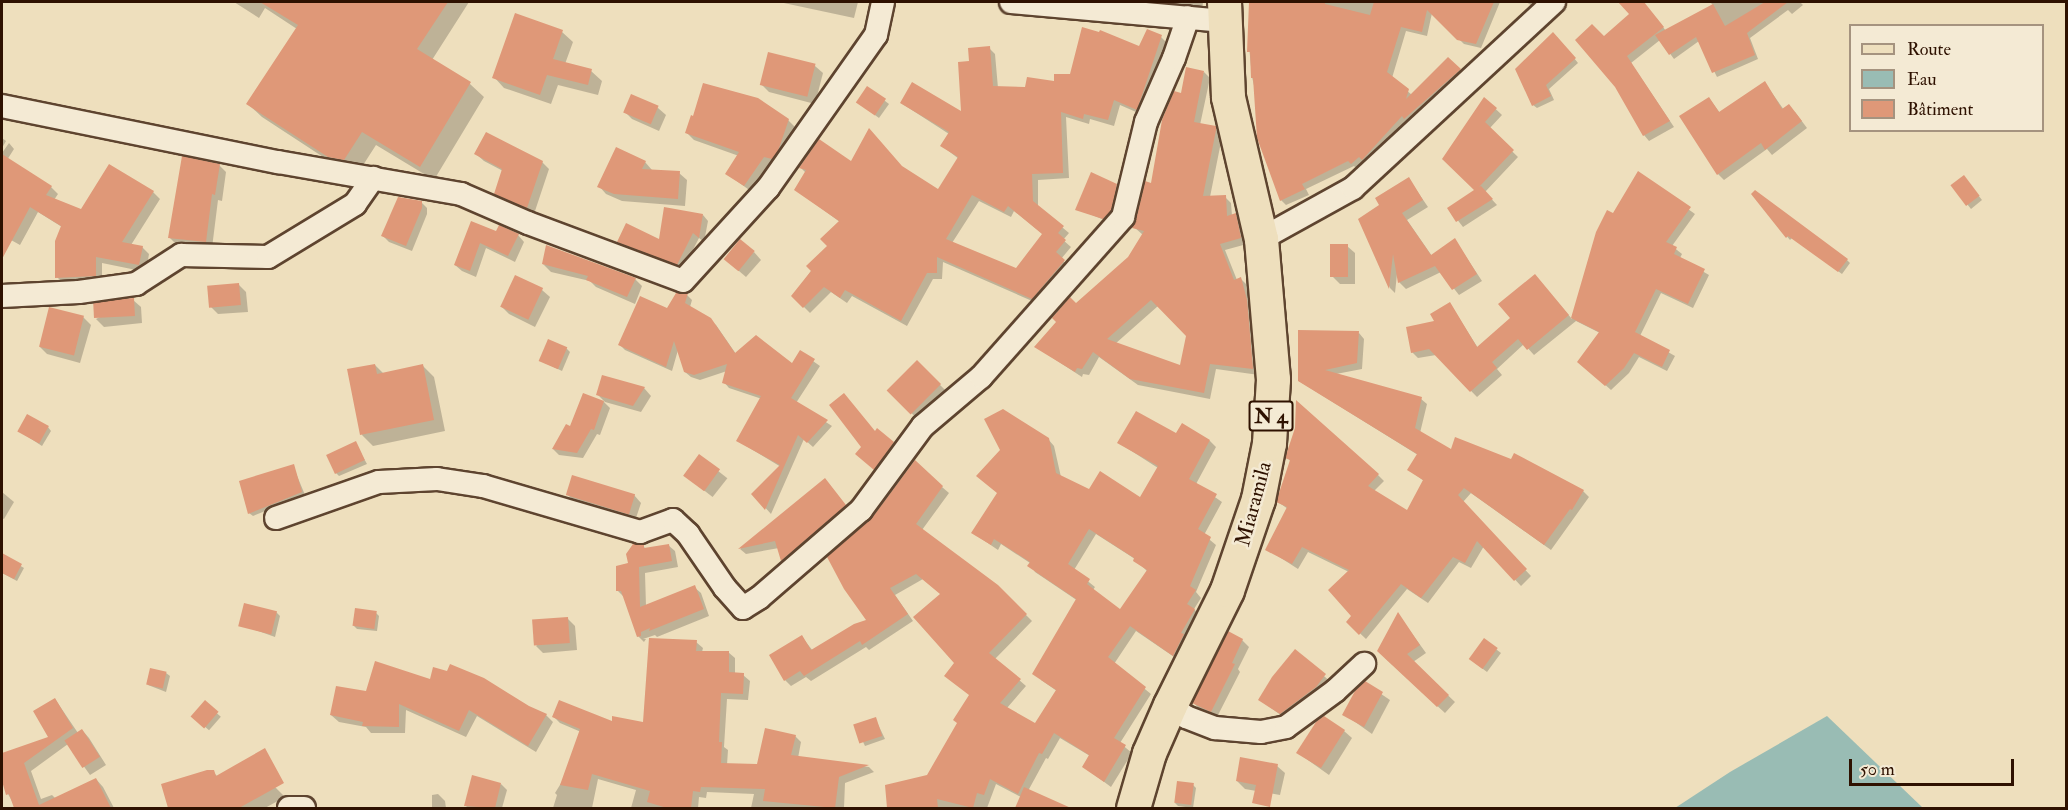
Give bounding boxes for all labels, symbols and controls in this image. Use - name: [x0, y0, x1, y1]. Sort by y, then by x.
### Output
- legend: [1849, 24, 2044, 132]
- text: Route: [1907, 38, 1951, 61]
- text: Eau: [1907, 68, 1937, 91]
- text: Bâtiment: [1907, 98, 1973, 121]
- road number: N 4: [1248, 399, 1294, 433]
- street label: Miaramila: [1231, 459, 1277, 549]
- scale bar: [1852, 747, 2017, 785]
- text: 50 m: [1860, 758, 1895, 781]

